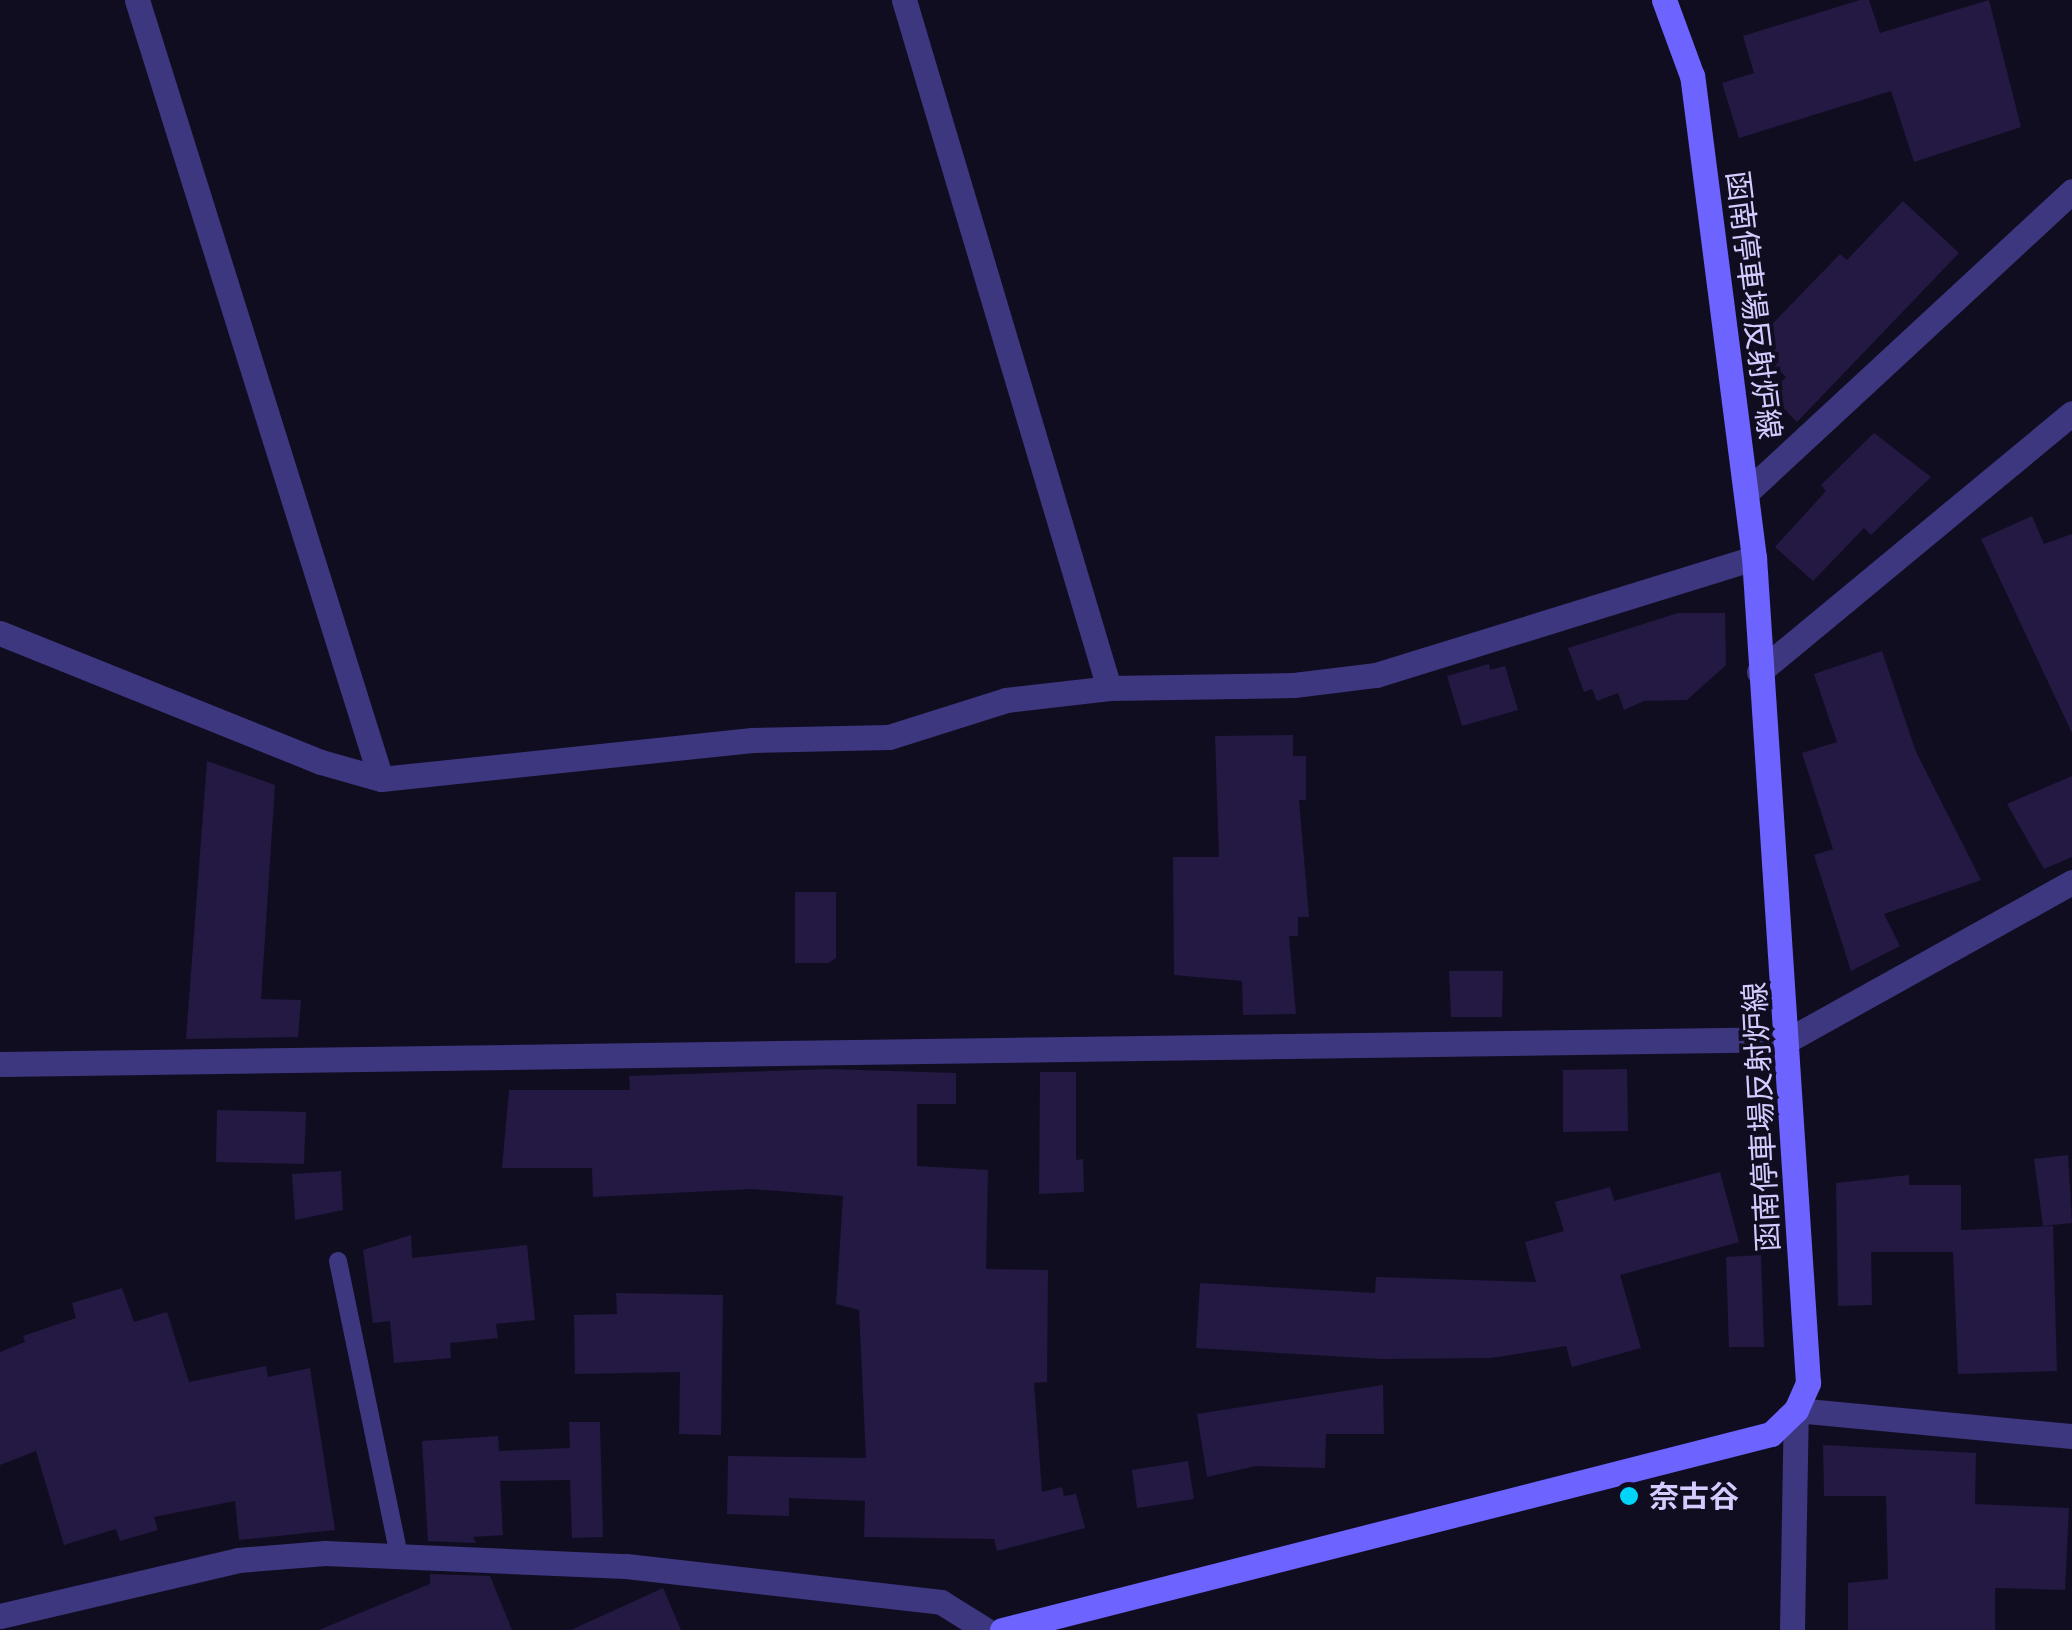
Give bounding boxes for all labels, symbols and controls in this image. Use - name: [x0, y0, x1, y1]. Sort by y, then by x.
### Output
- street label: 函南停車場反射炉線: [1720, 169, 1788, 441]
- street label: 函南停車場反射炉線: [1736, 981, 1786, 1253]
- place label: 奈古谷: [1649, 1478, 1739, 1514]
- marker: 奈古谷: [1618, 1485, 1640, 1507]

